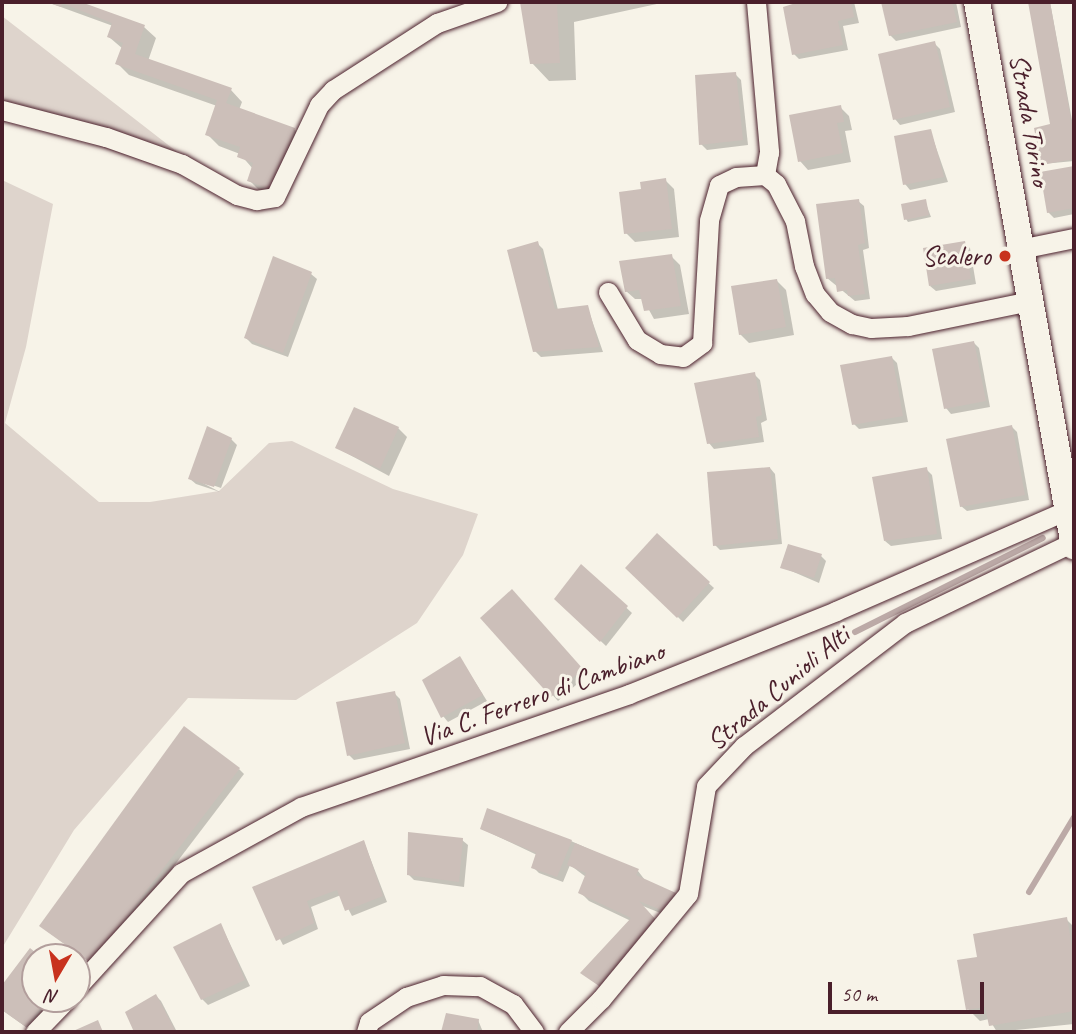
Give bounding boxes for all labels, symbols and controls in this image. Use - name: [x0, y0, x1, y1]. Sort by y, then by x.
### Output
- street label: Strada Torino: [1002, 52, 1058, 188]
- place label: Scalero: [922, 239, 991, 273]
- marker: Scalero: [997, 248, 1013, 264]
- street label: Strada Cunioli Alti: [700, 619, 856, 757]
- street label: Via C. Ferrero di Cambiano: [416, 635, 668, 753]
- north arrow: [21, 943, 91, 1013]
- scale bar: [831, 968, 987, 1012]
- text: 50 m: [841, 981, 877, 1007]
- text: N: [45, 984, 61, 1010]

